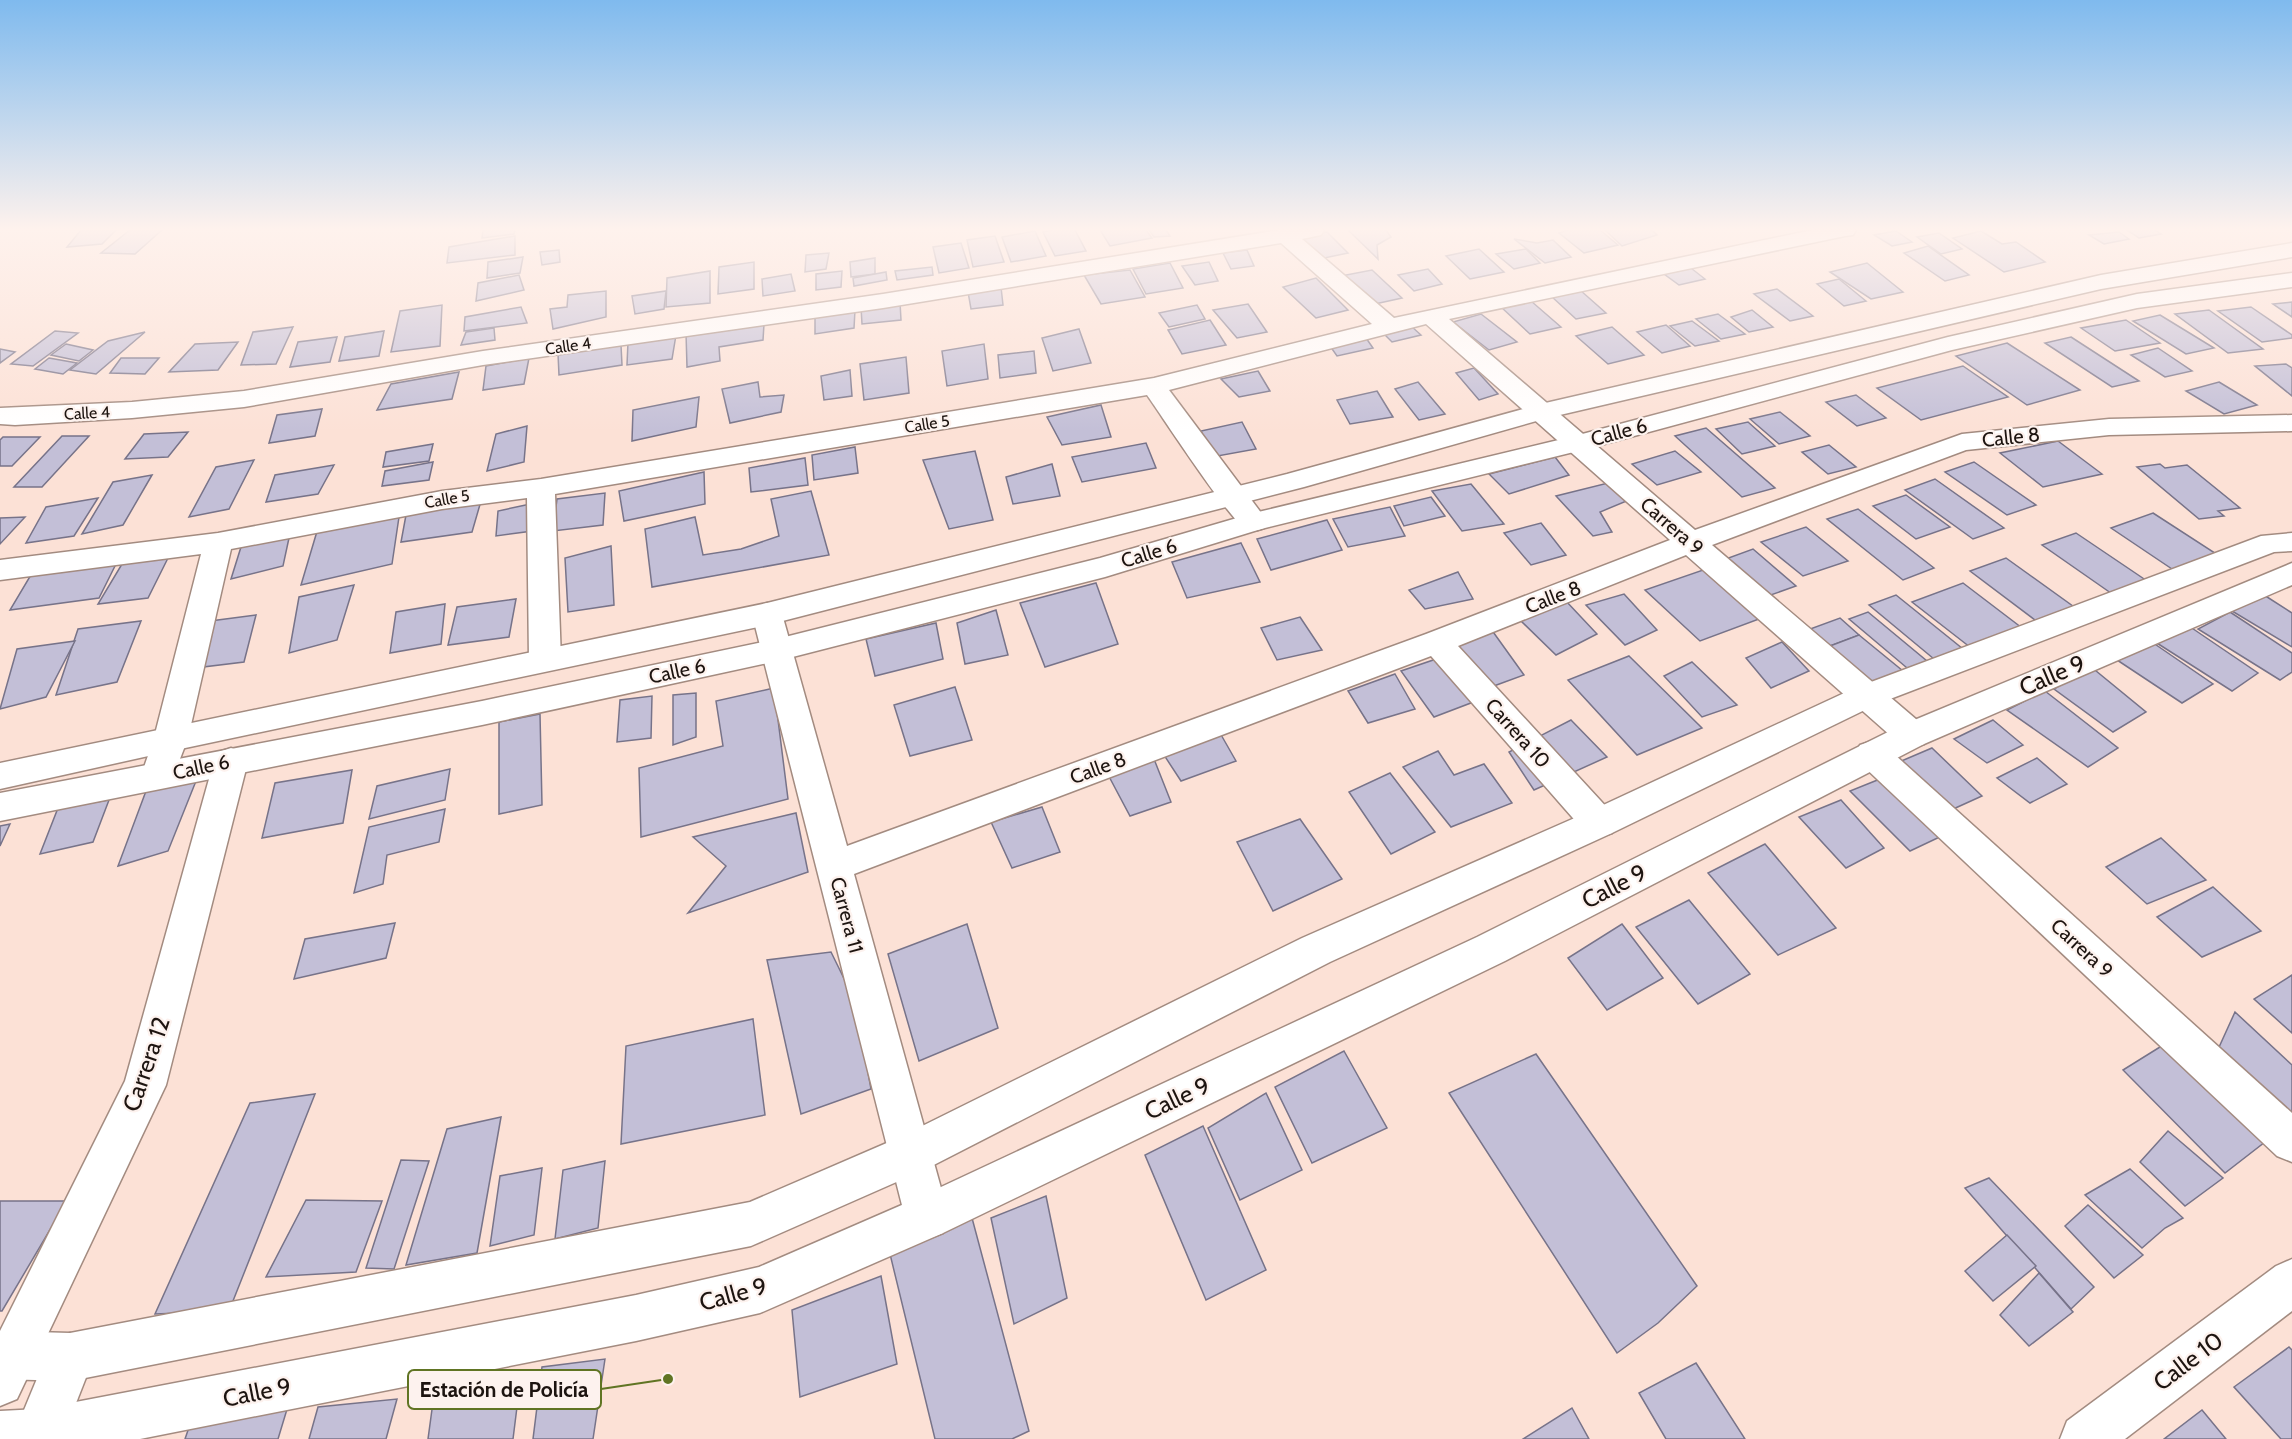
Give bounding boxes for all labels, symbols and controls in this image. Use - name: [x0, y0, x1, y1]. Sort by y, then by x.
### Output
- street label: Calle 4: [544, 333, 592, 359]
- street label: Calle 4: [64, 402, 110, 424]
- street label: Calle 5: [903, 411, 951, 437]
- street label: Calle 6: [1588, 413, 1650, 451]
- street label: Calle 8: [1981, 422, 2041, 452]
- street label: Calle 5: [423, 486, 471, 512]
- street label: Carrera 9: [1635, 492, 1709, 560]
- street label: Calle 6: [1118, 533, 1180, 573]
- street label: Calle 8: [1522, 575, 1584, 619]
- street label: Calle 9: [2015, 648, 2089, 702]
- street label: Calle 6: [646, 653, 708, 689]
- street label: Carrera 10: [1481, 693, 1555, 773]
- street label: Calle 8: [1067, 747, 1129, 789]
- street label: Calle 6: [170, 749, 232, 785]
- street label: Calle 9: [1577, 857, 1651, 915]
- street label: Carrera 11: [825, 874, 869, 956]
- street label: Carrera 9: [2046, 913, 2118, 983]
- street label: Carrera 12: [116, 1013, 176, 1115]
- street label: Calle 9: [1140, 1070, 1214, 1126]
- street label: Calle 9: [696, 1271, 770, 1317]
- street label: Calle 10: [2147, 1325, 2229, 1397]
- callout: Estación de Policía: [408, 1370, 601, 1409]
- street label: Calle 9: [220, 1371, 294, 1413]
- text: Estación de Policía: [420, 1377, 589, 1402]

